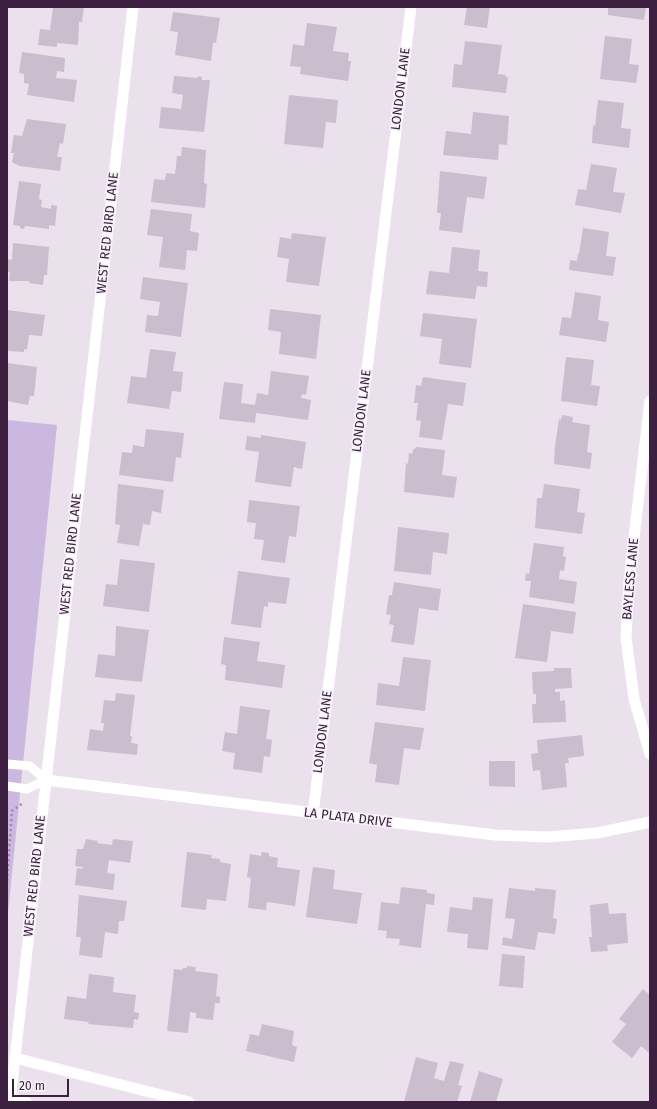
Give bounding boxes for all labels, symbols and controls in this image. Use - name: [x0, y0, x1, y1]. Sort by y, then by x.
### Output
- street label: LONDON LANE: [388, 47, 414, 131]
- street label: WEST RED BIRD LANE: [94, 171, 122, 295]
- street label: LONDON LANE: [349, 369, 375, 453]
- street label: WEST RED BIRD LANE: [57, 492, 85, 616]
- street label: BAYLESS LANE: [620, 537, 642, 621]
- street label: LONDON LANE: [310, 690, 336, 774]
- street label: LA PLATA DRIVE: [303, 805, 393, 831]
- street label: WEST RED BIRD LANE: [21, 814, 49, 938]
- scale bar: [14, 1071, 71, 1097]
- text: 20 m: [19, 1079, 45, 1093]

